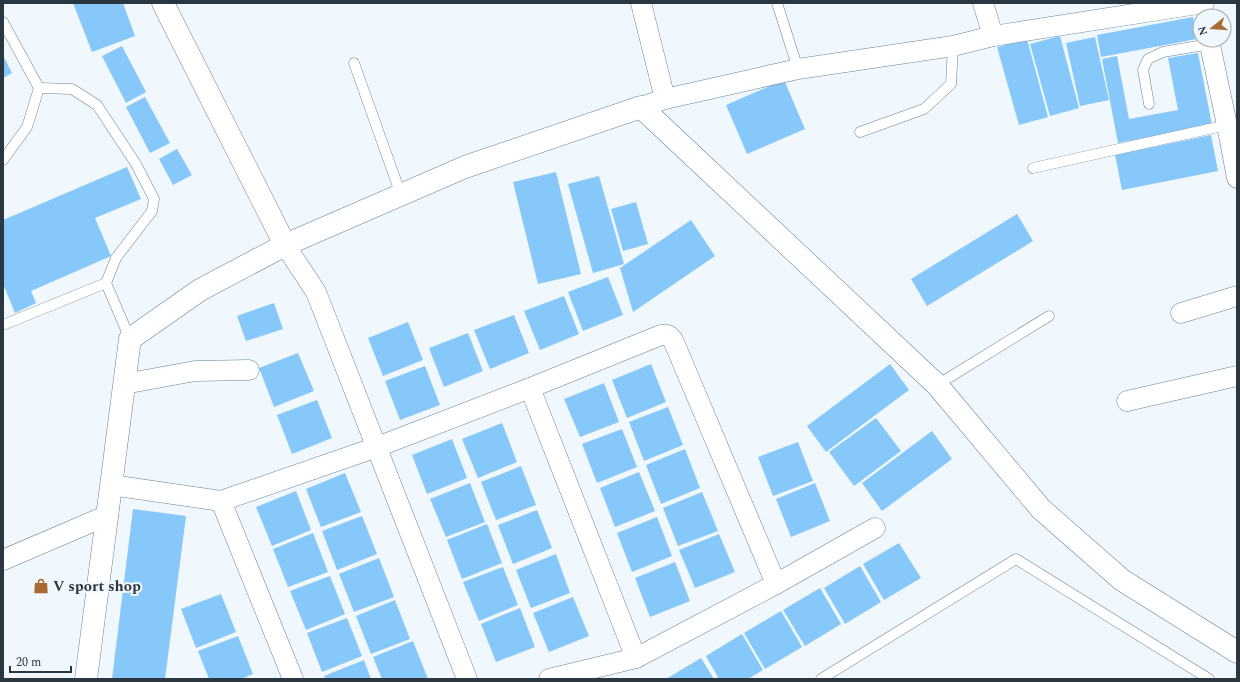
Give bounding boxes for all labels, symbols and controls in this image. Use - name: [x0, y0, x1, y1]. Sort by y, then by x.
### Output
- north arrow: [1192, 8, 1232, 48]
- text: N: [1193, 24, 1212, 38]
- place label: V sport shop: [53, 575, 141, 598]
- shop icon: V sport shop: [32, 577, 50, 595]
- scale bar: [10, 648, 71, 674]
- text: 20 m: [16, 653, 41, 672]

